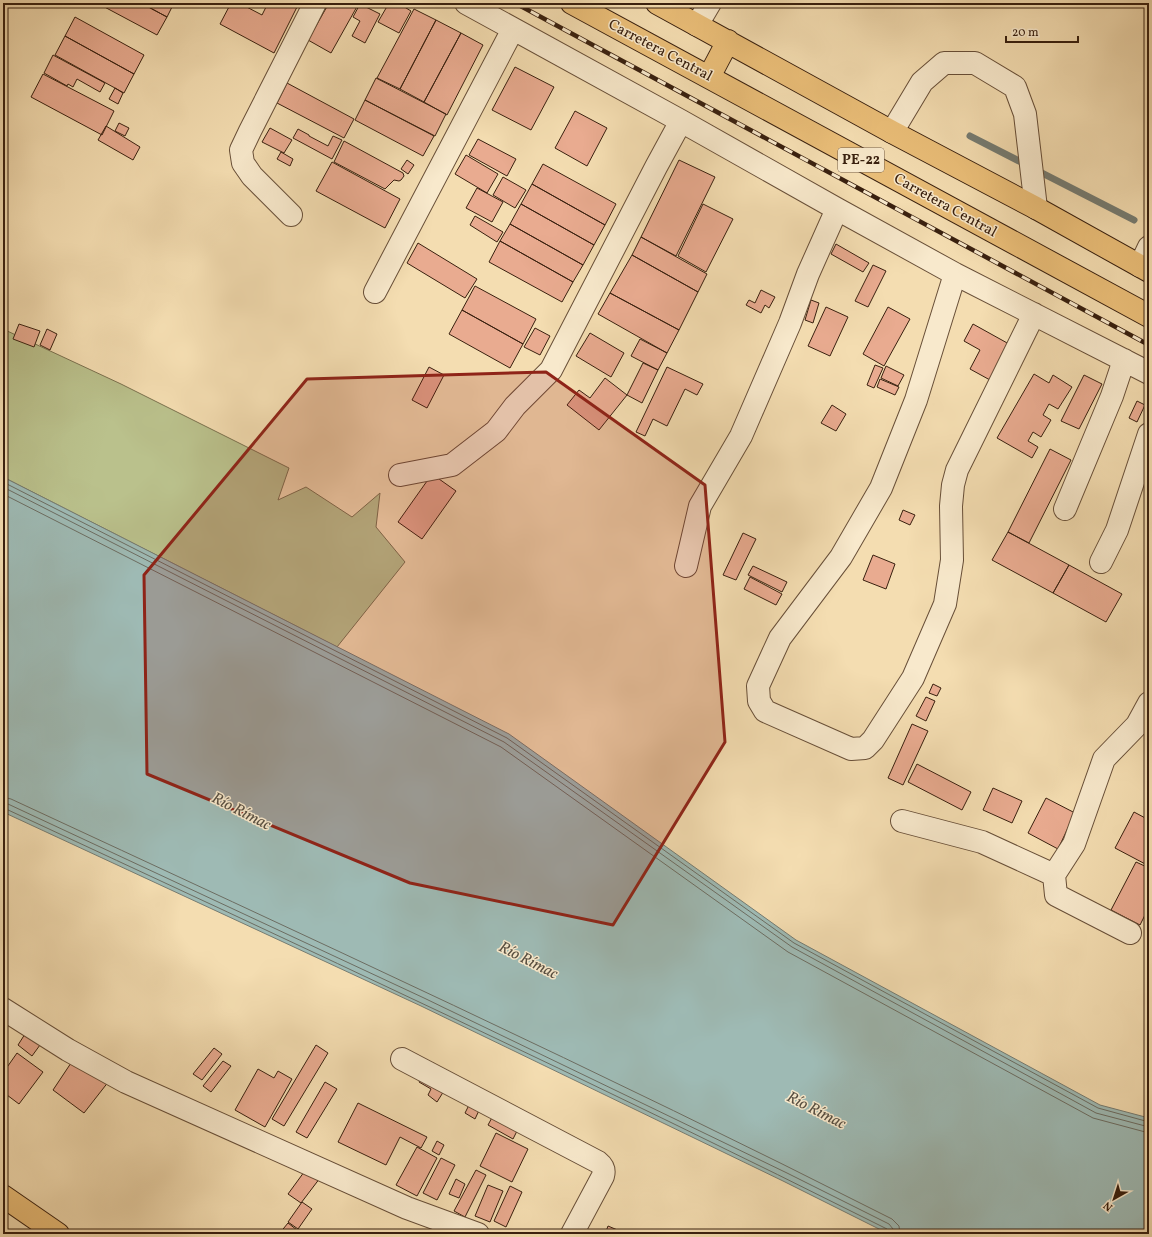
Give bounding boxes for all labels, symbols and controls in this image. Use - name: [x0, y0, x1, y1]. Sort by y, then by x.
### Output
- street label: Carretera Central: [604, 15, 716, 87]
- scale bar: [1006, 18, 1078, 44]
- text: 20 m: [1012, 25, 1039, 41]
- road number: PE-22: [838, 148, 884, 172]
- street label: Carretera Central: [889, 169, 1001, 243]
- water label: Río Rímac: [208, 788, 275, 836]
- water label: Río Rímac: [495, 937, 562, 985]
- water label: Río Rímac: [783, 1087, 850, 1135]
- north arrow: [1094, 1179, 1134, 1219]
- text: N: [1101, 1197, 1116, 1214]

